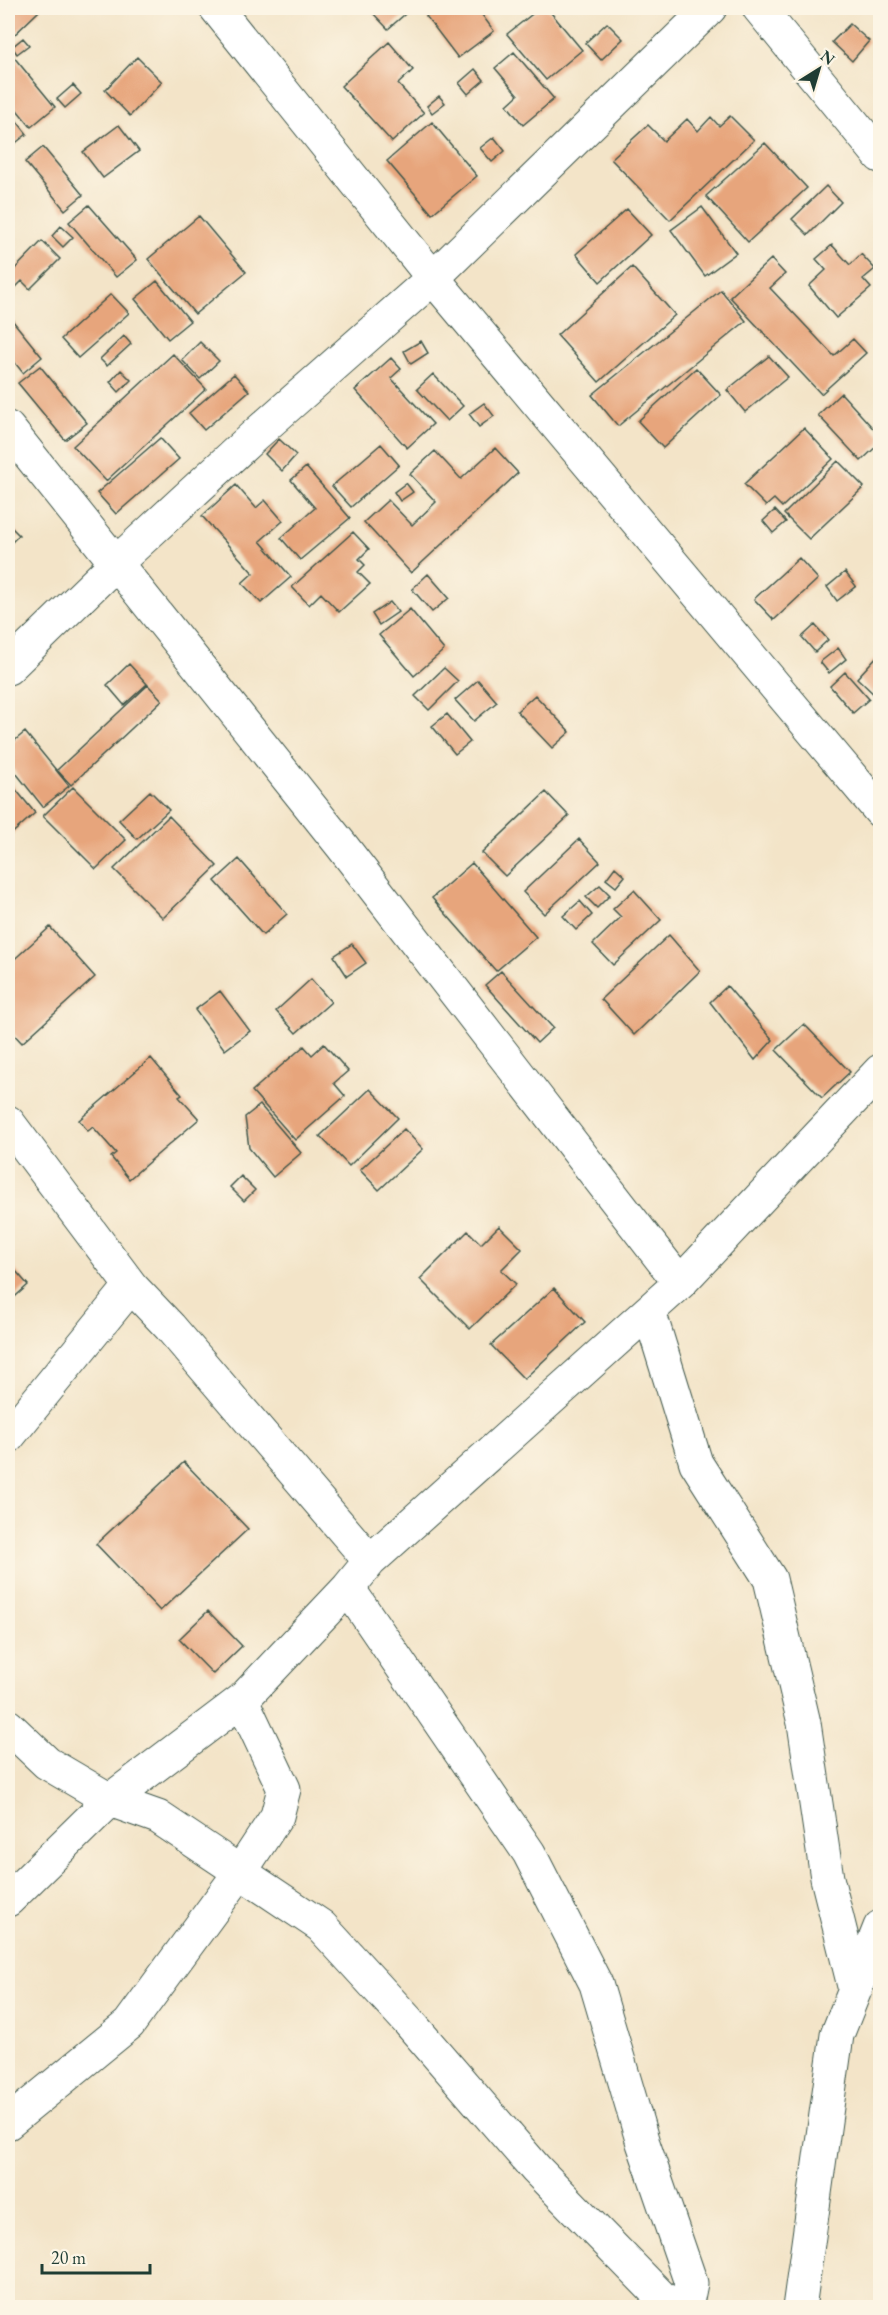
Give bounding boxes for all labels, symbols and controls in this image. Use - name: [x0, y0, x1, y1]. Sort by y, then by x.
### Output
- north arrow: [789, 39, 849, 99]
- text: N: [816, 45, 839, 70]
- scale bar: [42, 2237, 150, 2275]
- text: 20 m: [51, 2246, 86, 2269]

